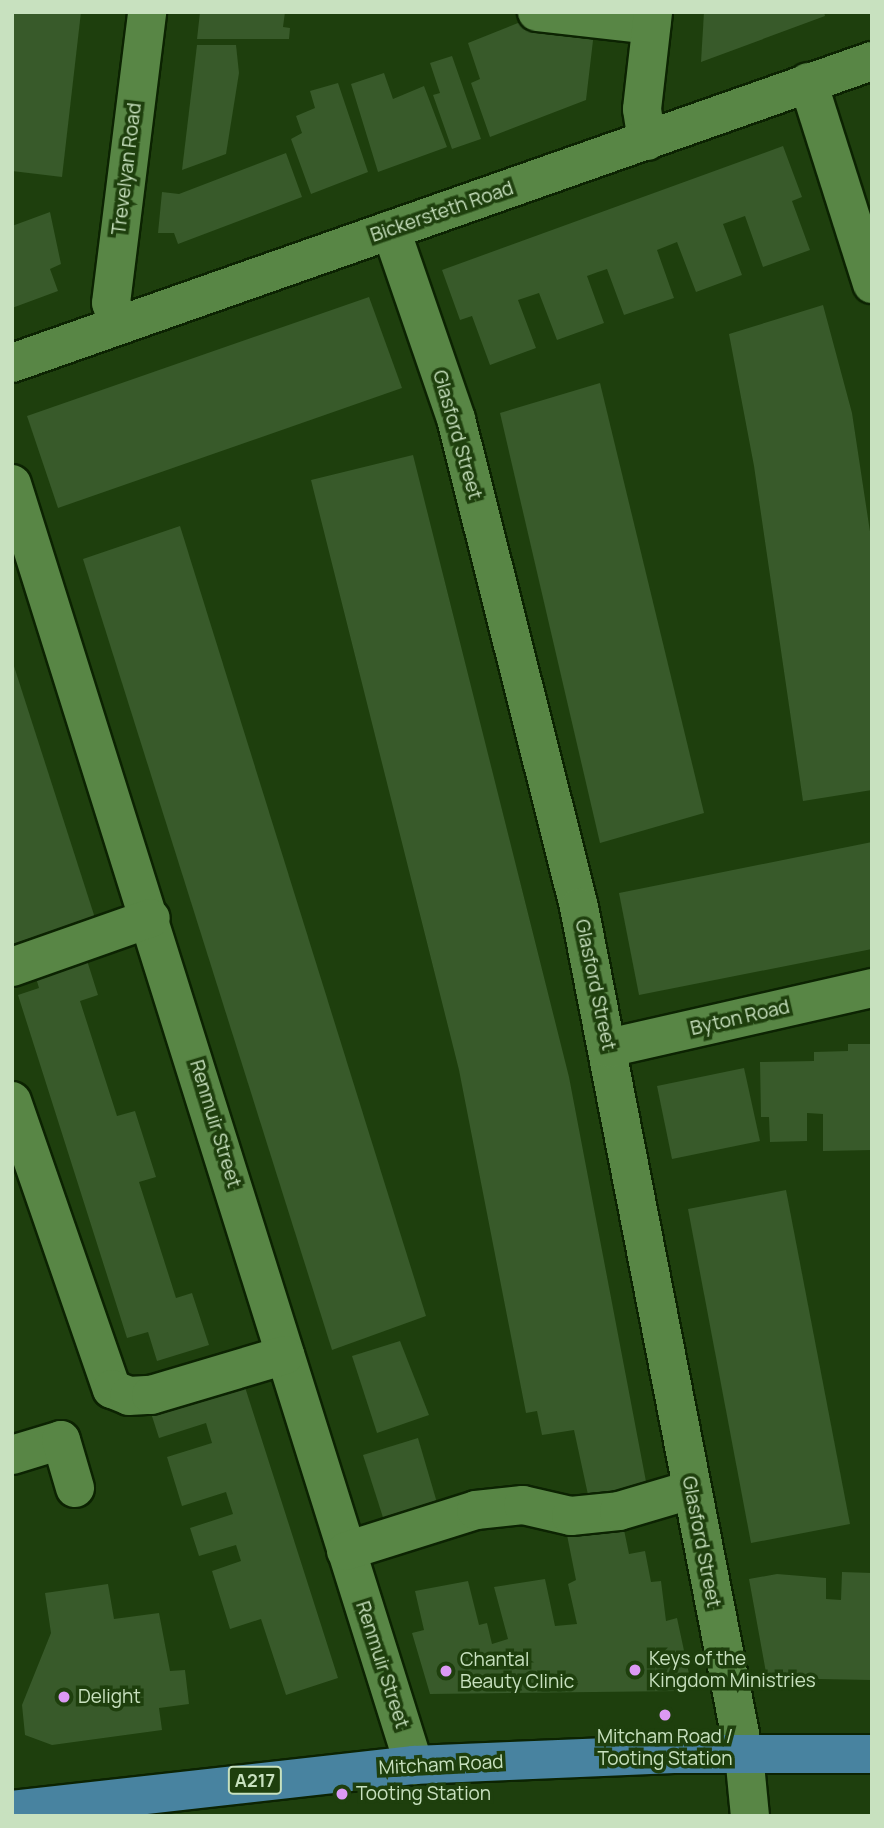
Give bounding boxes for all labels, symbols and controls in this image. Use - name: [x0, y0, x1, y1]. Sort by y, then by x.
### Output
- street label: Trevelyan Road: [108, 102, 146, 236]
- street label: Bickersteth Road: [368, 177, 516, 247]
- street label: Glasford Street: [428, 368, 486, 502]
- street label: Glasford Street: [570, 917, 620, 1053]
- street label: Byton Road: [688, 996, 792, 1040]
- street label: Renmuir Street: [185, 1057, 245, 1191]
- street label: Glasford Street: [677, 1474, 725, 1610]
- street label: Renmuir Street: [351, 1599, 413, 1731]
- place label: Keys of the Kingdom Ministries: [649, 1648, 816, 1692]
- place label: Chantal Beauty Clinic: [460, 1649, 574, 1693]
- marker: Keys of the Kingdom Ministries: [627, 1662, 643, 1678]
- marker: Chantal Beauty Clinic: [438, 1663, 454, 1679]
- place label: Delight: [78, 1686, 141, 1708]
- marker: Delight: [56, 1689, 72, 1705]
- marker: Mitcham Road / Tooting Station: [657, 1707, 673, 1723]
- place label: Mitcham Road / Tooting Station: [597, 1726, 733, 1770]
- street label: Mitcham Road: [378, 1750, 504, 1780]
- road number: A217: [227, 1765, 283, 1794]
- place label: Tooting Station: [356, 1783, 491, 1805]
- marker: Tooting Station: [334, 1786, 350, 1802]

